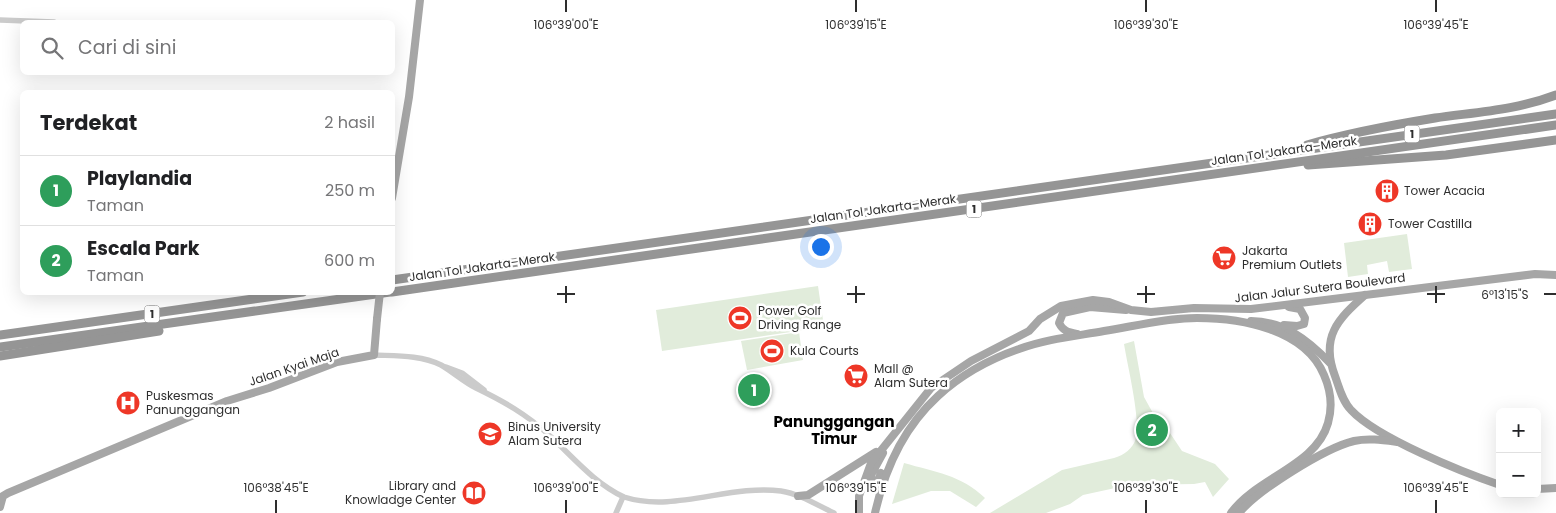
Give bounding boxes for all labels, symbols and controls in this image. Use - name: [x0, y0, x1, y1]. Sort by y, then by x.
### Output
- text: 106°39'00"E: [533, 16, 599, 33]
- text: 106°39'15"E: [825, 16, 887, 33]
- text: 106°39'30"E: [1114, 16, 1178, 33]
- text: 106°39'45"E: [1403, 16, 1469, 33]
- search box: [20, 20, 395, 75]
- icon: search: [38, 34, 66, 62]
- text: Cari di sini: [78, 34, 176, 61]
- text: Terdekat: [40, 108, 137, 137]
- text: 2 hasil: [324, 111, 375, 134]
- road number: 1: [1404, 126, 1420, 142]
- street label: Jalan Tol Jakarta–Merak: [1210, 132, 1359, 169]
- text: Playlandia: [87, 165, 192, 192]
- building icon: Tower Acacia: [1374, 178, 1400, 204]
- text: 1: [53, 179, 59, 202]
- text: 250 m: [325, 179, 375, 202]
- place label: Tower Acacia: [1404, 182, 1485, 199]
- street label: Jalan Tol Jakarta–Merak: [809, 190, 958, 227]
- text: Taman: [87, 194, 144, 217]
- road number: 1: [966, 200, 982, 218]
- building icon: Tower Castilla: [1357, 211, 1383, 237]
- place label: Tower Castilla: [1388, 215, 1472, 232]
- your location: [808, 234, 834, 260]
- text: Escala Park: [87, 235, 199, 262]
- place label: Jakarta Premium Outlets: [1242, 242, 1342, 273]
- supermarket icon: Jakarta Premium Outlets: [1211, 245, 1237, 271]
- street label: Jalan Tol Jakarta–Merak: [408, 248, 557, 285]
- text: 2: [51, 249, 61, 272]
- text: 600 m: [324, 249, 375, 272]
- text: Taman: [87, 264, 144, 287]
- street label: Jalan Jalur Sutera Boulevard: [1234, 269, 1406, 306]
- text: 6°13'15"S: [1481, 286, 1529, 303]
- place label: Power Golf Driving Range: [758, 302, 841, 333]
- sports icon: Power Golf Driving Range: [727, 305, 753, 331]
- road number: 1: [144, 306, 160, 322]
- sports icon: Kula Courts: [759, 338, 785, 364]
- place label: Kula Courts: [790, 342, 859, 359]
- street label: Jalan Kyai Maja: [247, 343, 341, 390]
- place label: Mall @ Alam Sutera: [874, 360, 948, 391]
- supermarket icon: Mall @ Alam Sutera: [843, 363, 869, 389]
- pin: 1: [738, 371, 770, 409]
- place label: Puskesmas Panunggangan: [146, 387, 240, 418]
- hospital icon: Puskesmas Panunggangan: [115, 390, 141, 416]
- map controls: [1496, 408, 1541, 498]
- button: +: [1496, 408, 1541, 453]
- district label: Panunggangan Timur: [773, 411, 895, 449]
- pin: 2: [1136, 411, 1168, 449]
- place label: Binus University Alam Sutera: [508, 418, 601, 449]
- school or university icon: Binus University Alam Sutera: [477, 421, 503, 447]
- button: −: [1496, 453, 1541, 498]
- place label: Library and Knowladge Center: [345, 477, 457, 508]
- text: 106°38'45"E: [243, 479, 309, 496]
- text: 106°39'00"E: [533, 479, 599, 496]
- text: 106°39'15"E: [825, 479, 887, 496]
- text: 106°39'30"E: [1114, 479, 1178, 496]
- text: 106°39'45"E: [1403, 479, 1469, 496]
- library icon: Library and Knowladge Center: [461, 480, 487, 506]

